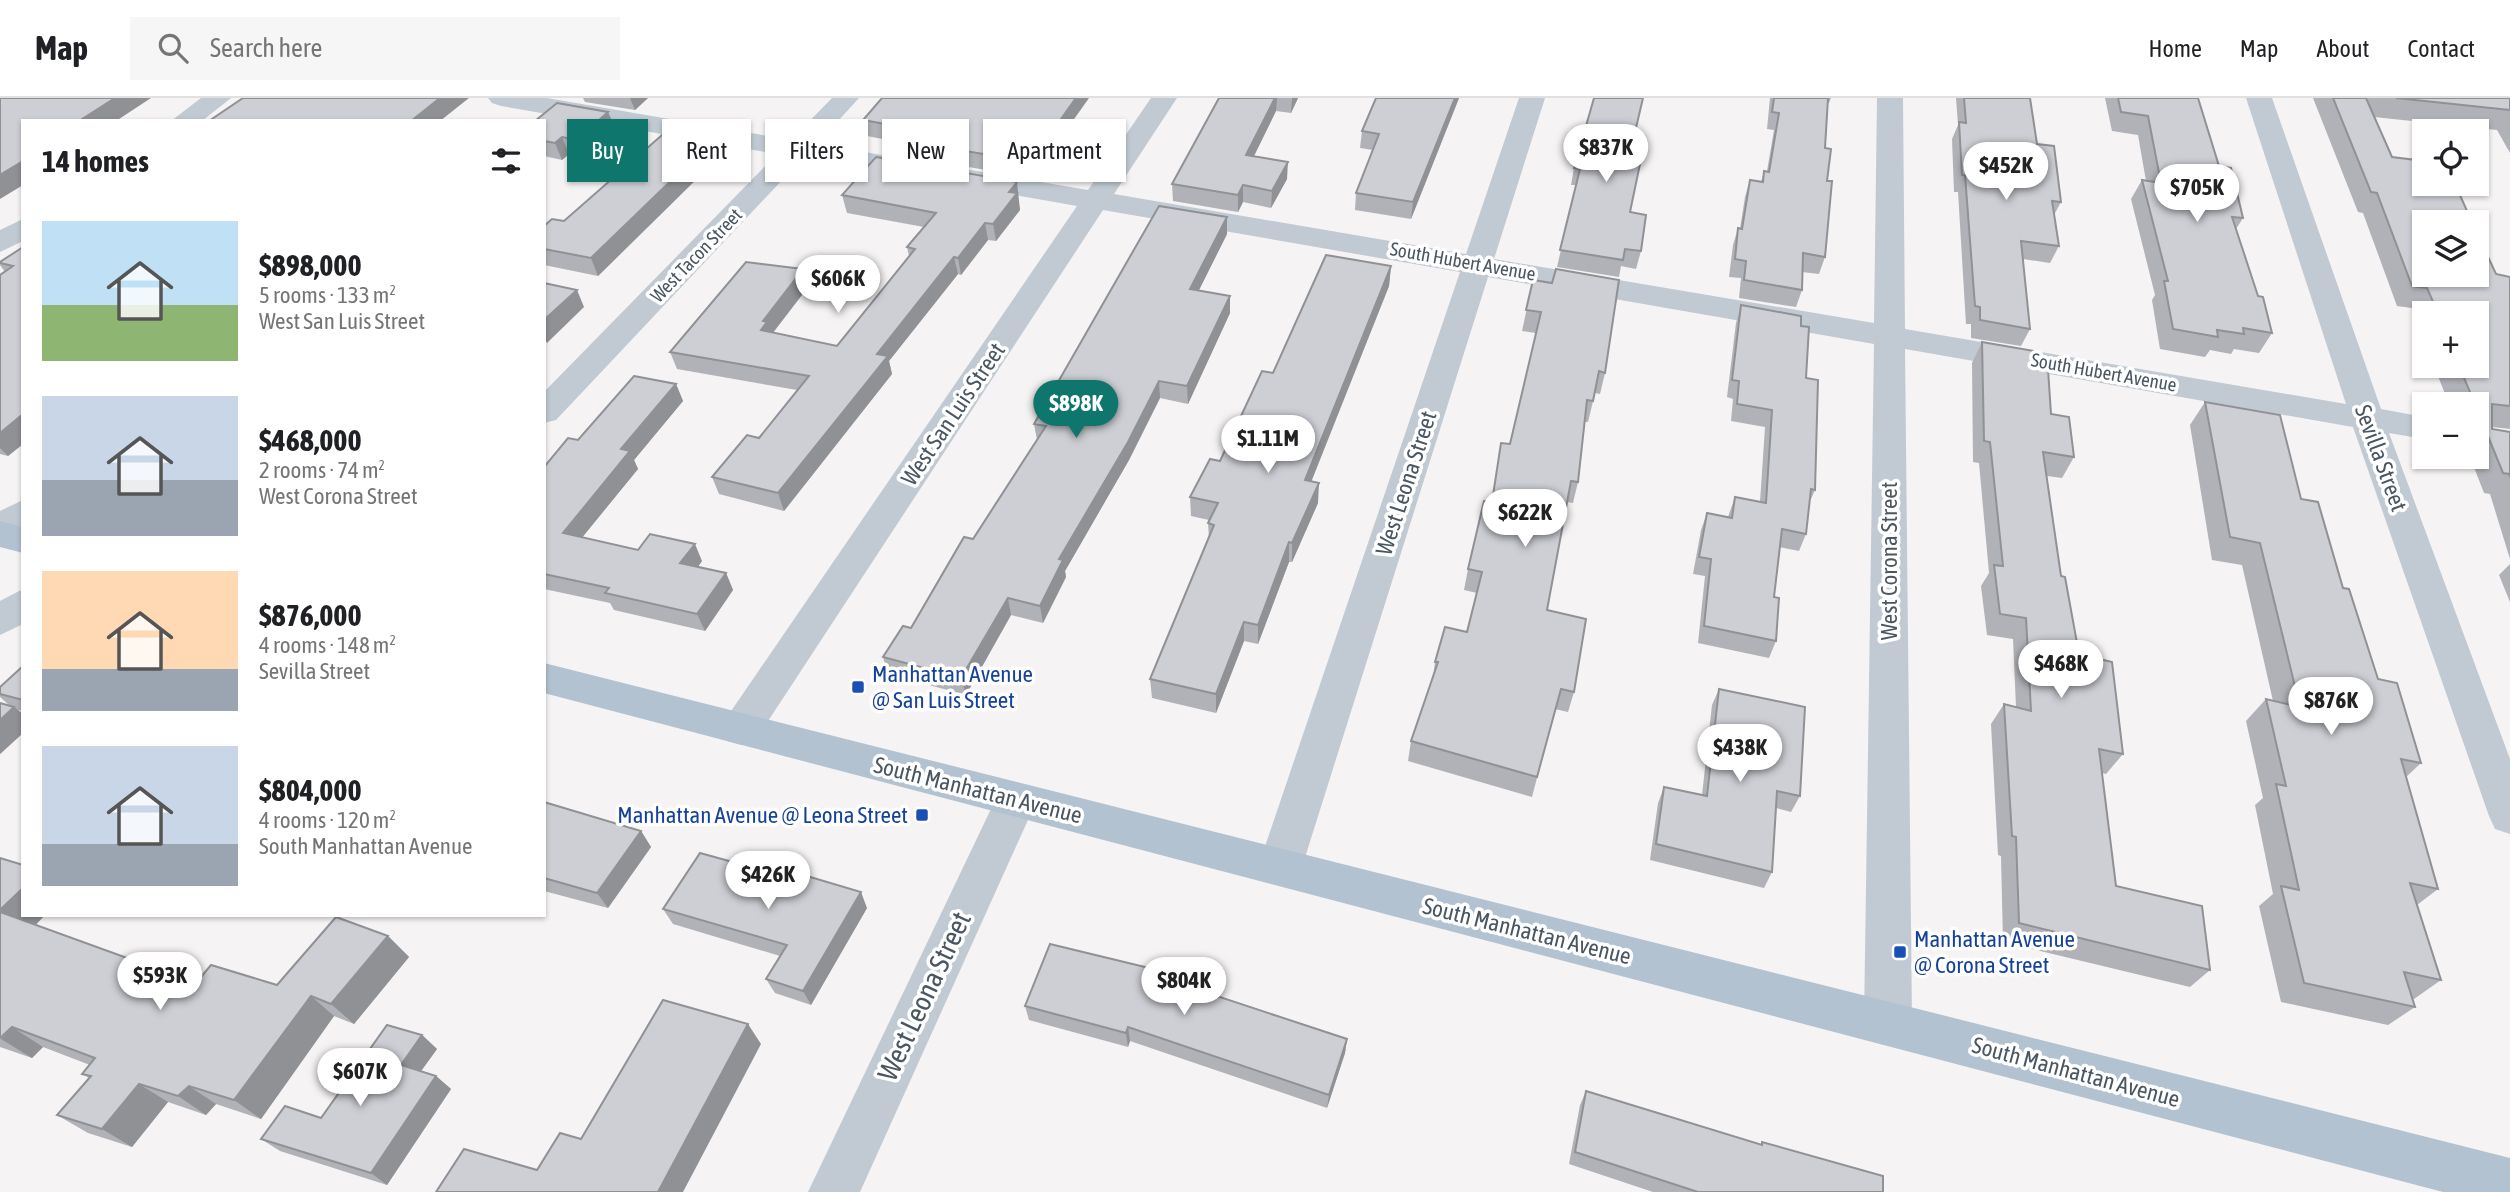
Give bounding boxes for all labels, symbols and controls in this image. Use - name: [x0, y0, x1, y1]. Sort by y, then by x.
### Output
- search box: [130, 17, 620, 80]
- text: Map: [35, 29, 88, 67]
- icon: search: [154, 29, 192, 67]
- text: Search here: [210, 33, 322, 63]
- text: Home: [2148, 35, 2202, 62]
- text: Map: [2240, 35, 2278, 62]
- text: About: [2316, 35, 2369, 62]
- text: Contact: [2407, 35, 2475, 62]
- chip: Buy: [567, 119, 648, 182]
- chip: Rent: [662, 119, 751, 182]
- chip: Filters: [765, 119, 868, 182]
- chip: New: [882, 119, 969, 182]
- chip: Apartment: [983, 119, 1126, 182]
- map controls: [2412, 119, 2489, 469]
- button: locate: [2412, 119, 2489, 196]
- pin: $837K: [1557, 125, 1655, 184]
- text: $837K: [1579, 134, 1633, 160]
- icon: filters: [487, 142, 525, 180]
- pin: $452K: [1957, 142, 2055, 202]
- text: 14 homes: [42, 144, 149, 178]
- text: $452K: [1979, 152, 2033, 178]
- pin: $705K: [2148, 164, 2246, 224]
- text: $705K: [2170, 174, 2224, 200]
- street label: West Tacon Street: [646, 204, 746, 306]
- button: layers: [2412, 210, 2489, 287]
- street label: South Hubert Avenue: [1389, 237, 1537, 285]
- text: $898,000: [259, 248, 362, 282]
- icon: home: [98, 249, 182, 333]
- pin: $606K: [789, 256, 887, 315]
- text: $606K: [811, 265, 865, 291]
- text: 5 rooms · 133 m²: [259, 282, 396, 308]
- button: +: [2412, 301, 2489, 378]
- text: West San Luis Street: [259, 308, 425, 334]
- street label: West San Luis Street: [896, 338, 1010, 490]
- street label: South Hubert Avenue: [2030, 348, 2178, 396]
- pin: $898K: [1027, 380, 1125, 440]
- text: $898K: [1049, 390, 1103, 416]
- button: −: [2412, 392, 2489, 469]
- street label: Sevilla Street: [2350, 401, 2412, 515]
- street label: West Leona Street: [1370, 408, 1442, 558]
- pin: $1.11M: [1211, 416, 1325, 475]
- text: $468,000: [259, 423, 362, 457]
- icon: home: [98, 424, 182, 508]
- text: $1.11M: [1237, 425, 1299, 451]
- text: 2 rooms · 74 m²: [259, 457, 385, 483]
- street label: West Corona Street: [1876, 482, 1902, 640]
- text: West Corona Street: [259, 483, 418, 509]
- pin: $622K: [1476, 490, 1574, 549]
- text: $622K: [1498, 499, 1552, 525]
- text: $876,000: [259, 598, 362, 632]
- icon: home: [98, 599, 182, 683]
- text: 4 rooms · 148 m²: [259, 632, 396, 658]
- pin: $468K: [2012, 640, 2110, 700]
- text: $468K: [2034, 650, 2088, 676]
- text: Sevilla Street: [259, 658, 370, 684]
- place label: Manhattan Avenue @ San Luis Street: [872, 661, 1033, 713]
- pin: $876K: [2282, 678, 2380, 737]
- marker: Manhattan Avenue @ San Luis Street: [850, 679, 866, 695]
- text: $876K: [2304, 687, 2358, 713]
- pin: $438K: [1691, 724, 1789, 784]
- text: $438K: [1713, 734, 1767, 760]
- street label: South Manhattan Avenue: [871, 752, 1085, 828]
- text: $804,000: [259, 773, 362, 807]
- icon: home: [98, 774, 182, 858]
- place label: Manhattan Avenue @ Leona Street: [617, 802, 908, 828]
- text: 4 rooms · 120 m²: [259, 807, 396, 833]
- marker: Manhattan Avenue @ Leona Street: [914, 807, 930, 823]
- text: South Manhattan Avenue: [259, 833, 473, 859]
- pin: $426K: [719, 852, 817, 911]
- text: $426K: [741, 861, 795, 887]
- street label: South Manhattan Avenue: [1420, 893, 1634, 969]
- street label: West Leona Street: [871, 907, 977, 1085]
- place label: Manhattan Avenue @ Corona Street: [1914, 926, 2075, 978]
- marker: Manhattan Avenue @ Corona Street: [1892, 944, 1908, 960]
- pin: $593K: [111, 953, 209, 1012]
- pin: $804K: [1135, 958, 1233, 1017]
- text: $593K: [133, 962, 187, 988]
- text: $804K: [1157, 967, 1211, 993]
- street label: South Manhattan Avenue: [1970, 1032, 2182, 1112]
- pin: $607K: [311, 1048, 409, 1108]
- text: $607K: [333, 1058, 387, 1084]

